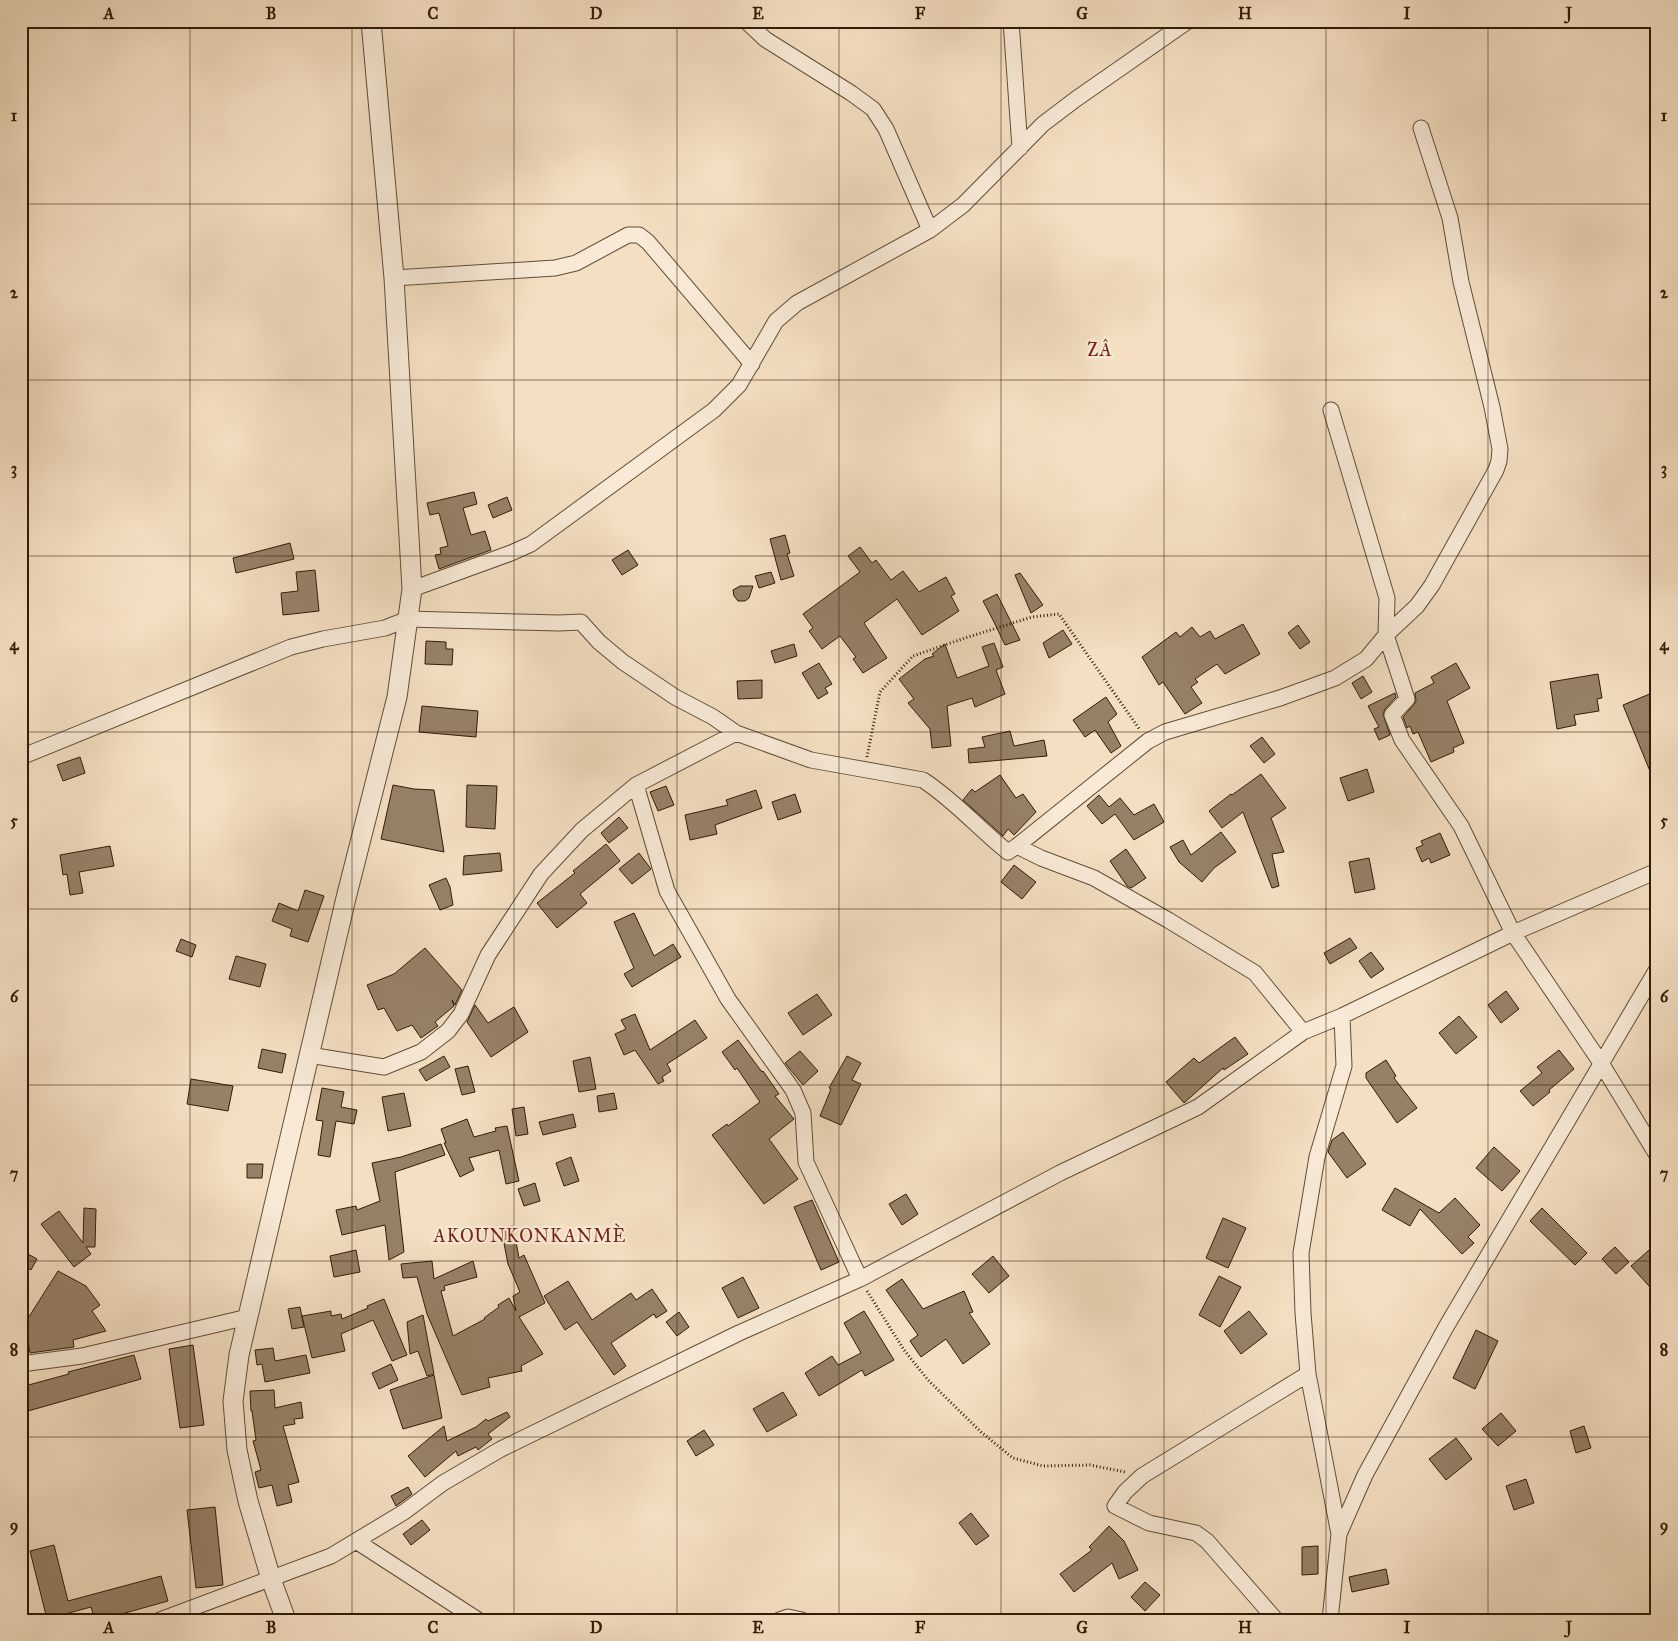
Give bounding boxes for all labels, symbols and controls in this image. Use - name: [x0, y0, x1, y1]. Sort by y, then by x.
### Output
- text: A: [103, 4, 115, 23]
- text: B: [266, 4, 276, 23]
- text: C: [428, 4, 439, 23]
- text: D: [590, 4, 603, 23]
- text: E: [752, 4, 764, 23]
- text: F: [915, 4, 926, 23]
- text: G: [1076, 4, 1088, 23]
- text: H: [1238, 4, 1252, 23]
- text: I: [1404, 4, 1411, 23]
- text: J: [1564, 4, 1573, 24]
- text: 1: [11, 106, 18, 125]
- text: 1: [1661, 106, 1668, 125]
- text: 2: [10, 283, 19, 302]
- text: 2: [1660, 283, 1669, 302]
- district label: ZÂ: [1087, 338, 1113, 361]
- text: 3: [11, 459, 17, 479]
- text: 3: [1661, 459, 1667, 479]
- text: 4: [10, 635, 20, 655]
- text: 4: [1660, 635, 1670, 655]
- text: 5: [10, 811, 18, 830]
- text: 5: [1660, 811, 1668, 830]
- text: 6: [10, 987, 19, 1006]
- text: 6: [1660, 987, 1669, 1006]
- text: 7: [10, 1164, 19, 1183]
- text: 7: [1660, 1164, 1669, 1183]
- district label: AKOUNKONKANMÈ: [433, 1223, 626, 1247]
- text: 8: [10, 1340, 18, 1359]
- text: 8: [1660, 1340, 1668, 1359]
- text: 9: [10, 1516, 18, 1536]
- text: 9: [1660, 1516, 1668, 1536]
- text: A: [103, 1618, 115, 1637]
- text: B: [266, 1618, 276, 1637]
- text: C: [428, 1618, 439, 1637]
- text: D: [590, 1618, 603, 1637]
- text: E: [752, 1618, 764, 1637]
- text: F: [915, 1618, 926, 1637]
- text: G: [1076, 1618, 1088, 1637]
- text: H: [1238, 1618, 1252, 1637]
- text: I: [1404, 1618, 1411, 1637]
- text: J: [1564, 1618, 1573, 1638]

